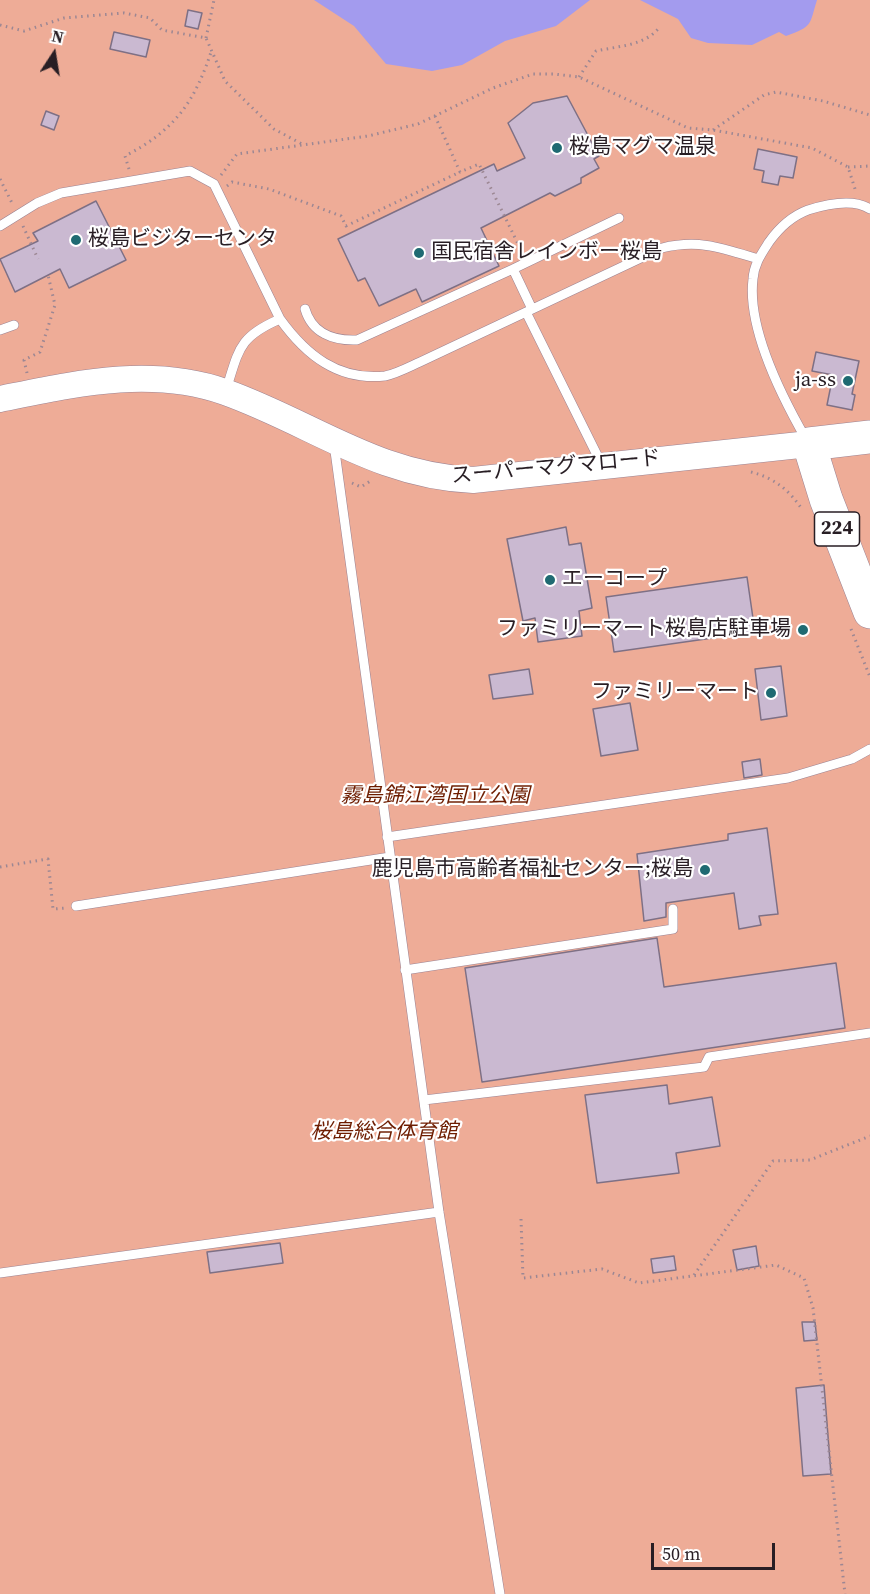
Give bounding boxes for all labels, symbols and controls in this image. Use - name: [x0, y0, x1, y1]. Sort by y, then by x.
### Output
- north arrow: [24, 24, 84, 84]
- text: N: [50, 24, 66, 48]
- place label: 桜島マグマ温泉: [569, 135, 716, 161]
- marker: 桜島マグマ温泉: [550, 141, 564, 155]
- place label: 桜島ビジターセンタ: [88, 227, 277, 253]
- marker: 桜島ビジターセンタ: [69, 233, 83, 247]
- place label: 国民宿舎レインボー桜島: [431, 240, 662, 266]
- marker: 国民宿舎レインボー桜島: [412, 246, 426, 260]
- place label: ja-ss: [795, 368, 836, 394]
- marker: ja-ss: [841, 374, 855, 388]
- street label: スーパーマグマロード: [450, 446, 662, 490]
- road number: 224: [814, 512, 860, 546]
- place label: エーコープ: [562, 567, 667, 593]
- marker: エーコープ: [543, 573, 557, 587]
- place label: ファミリーマート桜島店駐車場: [497, 617, 791, 643]
- marker: ファミリーマート桜島店駐車場: [796, 623, 810, 637]
- place label: ファミリーマート: [591, 680, 759, 706]
- marker: ファミリーマート: [764, 686, 778, 700]
- park label: 霧島錦江湾国立公園: [341, 784, 529, 810]
- place label: 鹿児島市高齢者福祉センター;桜島: [372, 857, 693, 883]
- marker: 鹿児島市高齢者福祉センター;桜島: [698, 863, 712, 877]
- park label: 桜島総合体育館: [311, 1120, 457, 1146]
- scale bar: [654, 1531, 778, 1569]
- text: 50 m: [662, 1541, 700, 1566]

